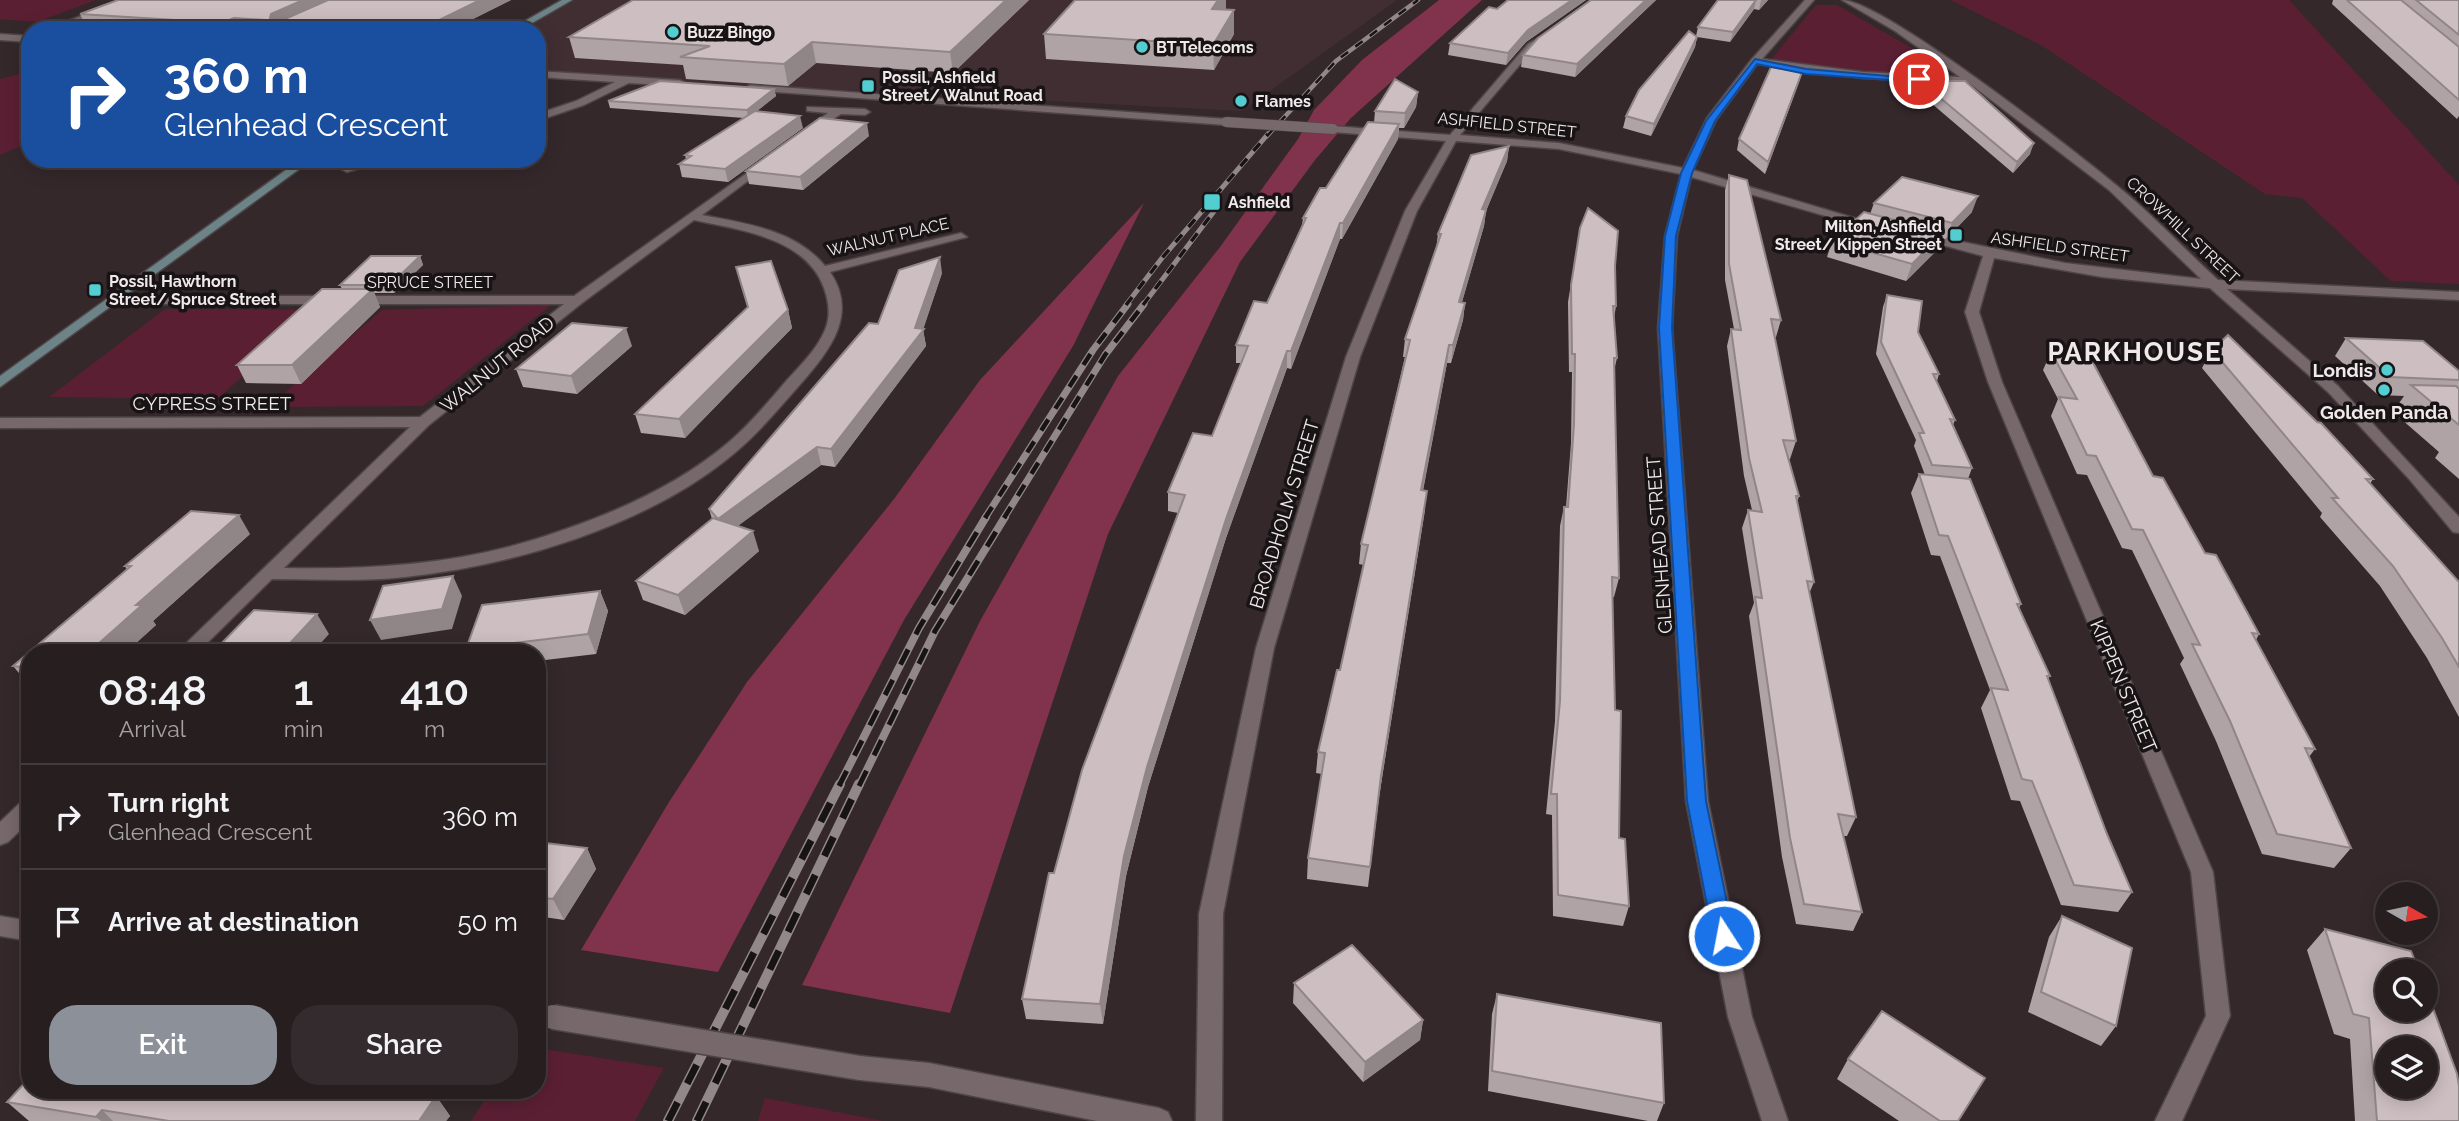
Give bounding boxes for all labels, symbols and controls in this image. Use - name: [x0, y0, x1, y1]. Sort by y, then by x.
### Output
- place label: Buzz Bingo: [687, 23, 772, 42]
- marker: Buzz Bingo: [665, 24, 681, 40]
- place label: BT Telecoms: [1156, 38, 1254, 57]
- marker: BT Telecoms: [1134, 39, 1150, 55]
- text: 360 m: [164, 47, 309, 104]
- icon: right: [49, 49, 140, 140]
- pin: [1889, 49, 1949, 109]
- icon: arrive: [1900, 60, 1938, 98]
- place label: Possil, Ashfield Street/ Walnut Road: [882, 68, 1043, 105]
- marker: Possil, Ashfield Street/ Walnut Road: [860, 78, 876, 94]
- place label: Flames: [1255, 92, 1311, 111]
- marker: Flames: [1233, 93, 1249, 109]
- text: Glenhead Crescent: [164, 106, 448, 143]
- street label: ASHFIELD STREET: [1437, 108, 1577, 142]
- street label: CROWHILL STREET: [2123, 173, 2243, 287]
- marker: Ashfield: [1202, 192, 1222, 212]
- place label: Ashfield: [1228, 193, 1290, 212]
- street label: WALNUT PLACE: [825, 214, 951, 260]
- place label: Milton, Ashfield Street/ Kippen Street: [1775, 217, 1942, 254]
- marker: Milton, Ashfield Street/ Kippen Street: [1948, 227, 1964, 243]
- street label: ASHFIELD STREET: [1990, 228, 2131, 266]
- place label: Possil, Hawthorn Street/ Spruce Street: [109, 272, 277, 309]
- street label: SPRUCE STREET: [367, 273, 493, 292]
- marker: Possil, Hawthorn Street/ Spruce Street: [87, 282, 103, 298]
- street label: WALNUT ROAD: [436, 311, 558, 417]
- district label: PARKHOUSE: [2047, 337, 2223, 367]
- place label: Londis: [2313, 359, 2373, 381]
- marker: Londis: [2379, 362, 2395, 378]
- marker: Golden Panda: [2376, 382, 2392, 398]
- street label: CYPRESS STREET: [133, 392, 292, 414]
- place label: Golden Panda: [2320, 401, 2448, 423]
- street label: BROADHOLM STREET: [1245, 416, 1323, 611]
- street label: GLENHEAD STREET: [1642, 455, 1676, 635]
- street label: KIPPEN STREET: [2086, 616, 2162, 756]
- text: 08:48: [98, 666, 207, 715]
- text: 1: [294, 666, 313, 715]
- text: 410: [400, 666, 469, 715]
- text: Arrival: [119, 715, 186, 742]
- text: min: [284, 715, 323, 742]
- text: m: [424, 715, 445, 742]
- text: Turn right: [108, 788, 229, 818]
- icon: right: [49, 798, 87, 836]
- text: 360 m: [442, 802, 518, 832]
- text: Glenhead Crescent: [108, 818, 312, 845]
- north arrow: [2375, 882, 2438, 945]
- map controls: [2375, 882, 2438, 1099]
- position arrow: [1687, 899, 1761, 973]
- icon: arrive: [49, 903, 87, 941]
- text: Arrive at destination: [108, 907, 359, 937]
- text: 50 m: [457, 907, 518, 937]
- button: search: [2375, 959, 2438, 1022]
- button: Exit: [49, 1005, 277, 1085]
- button: Share: [291, 1005, 518, 1085]
- button: layers: [2375, 1036, 2438, 1099]

